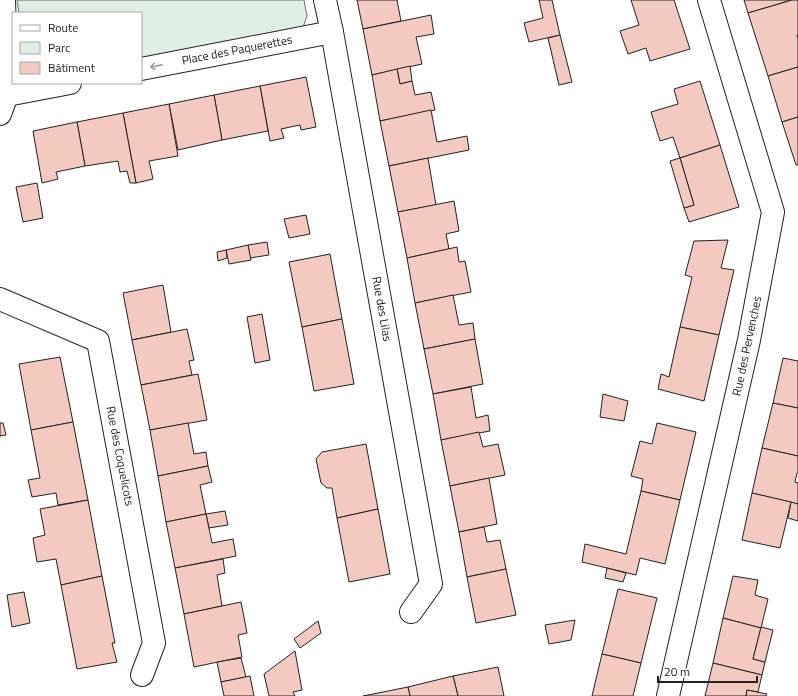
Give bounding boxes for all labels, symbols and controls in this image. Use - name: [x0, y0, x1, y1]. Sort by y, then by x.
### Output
- legend: [12, 12, 142, 84]
- text: Route: [48, 18, 78, 37]
- street label: Place des Paquerettes: [180, 29, 294, 70]
- text: Parc: [48, 38, 70, 57]
- text: Bâtiment: [48, 58, 96, 77]
- one-way arrow: [150, 62, 163, 70]
- street label: Rue des Lilas: [367, 275, 398, 343]
- street label: Rue des Pervenches: [727, 294, 766, 398]
- street label: Rue des Coquelicots: [102, 404, 140, 508]
- scale bar: [658, 658, 757, 684]
- text: 20 m: [664, 662, 690, 681]

